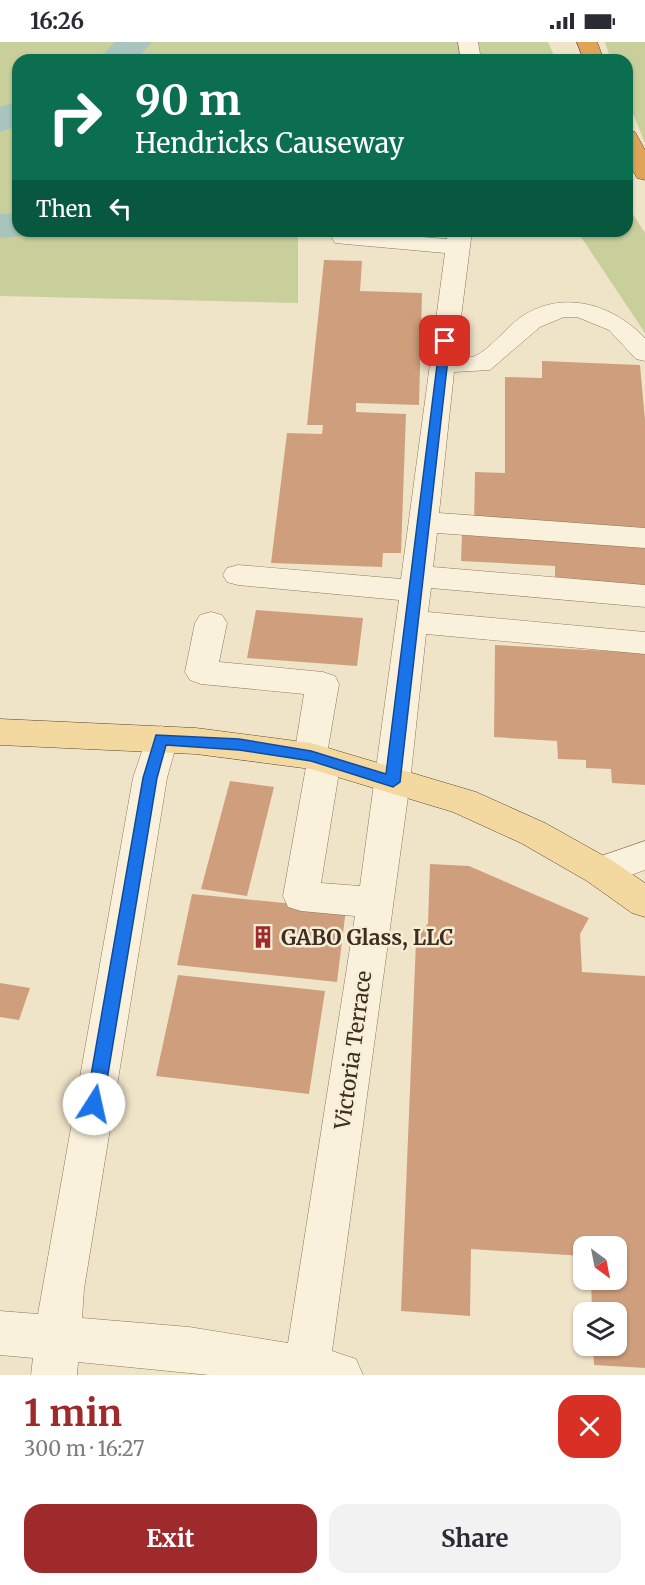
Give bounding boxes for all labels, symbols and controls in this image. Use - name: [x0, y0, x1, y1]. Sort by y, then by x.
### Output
- text: 16:26: [30, 7, 84, 35]
- text: 90 m: [135, 74, 241, 126]
- icon: right: [36, 78, 114, 156]
- text: Hendricks Causeway: [135, 126, 404, 160]
- icon: left: [104, 192, 137, 225]
- text: Then: [36, 195, 92, 223]
- pin: [419, 315, 470, 366]
- icon: arrive: [428, 324, 461, 357]
- building icon: GABO Glass, LLC: [250, 924, 276, 950]
- place label: GABO Glass, LLC: [281, 924, 454, 951]
- street label: Victoria Terrace: [328, 969, 378, 1132]
- position arrow: [62, 1072, 126, 1136]
- north arrow: [573, 1236, 627, 1290]
- map controls: [573, 1236, 627, 1356]
- button: layers: [573, 1302, 627, 1356]
- text: 1 min: [24, 1391, 122, 1436]
- button: close: [558, 1395, 621, 1458]
- text: 300 m · 16:27: [24, 1436, 144, 1461]
- button: Exit: [24, 1504, 317, 1573]
- button: Share: [329, 1504, 621, 1573]

